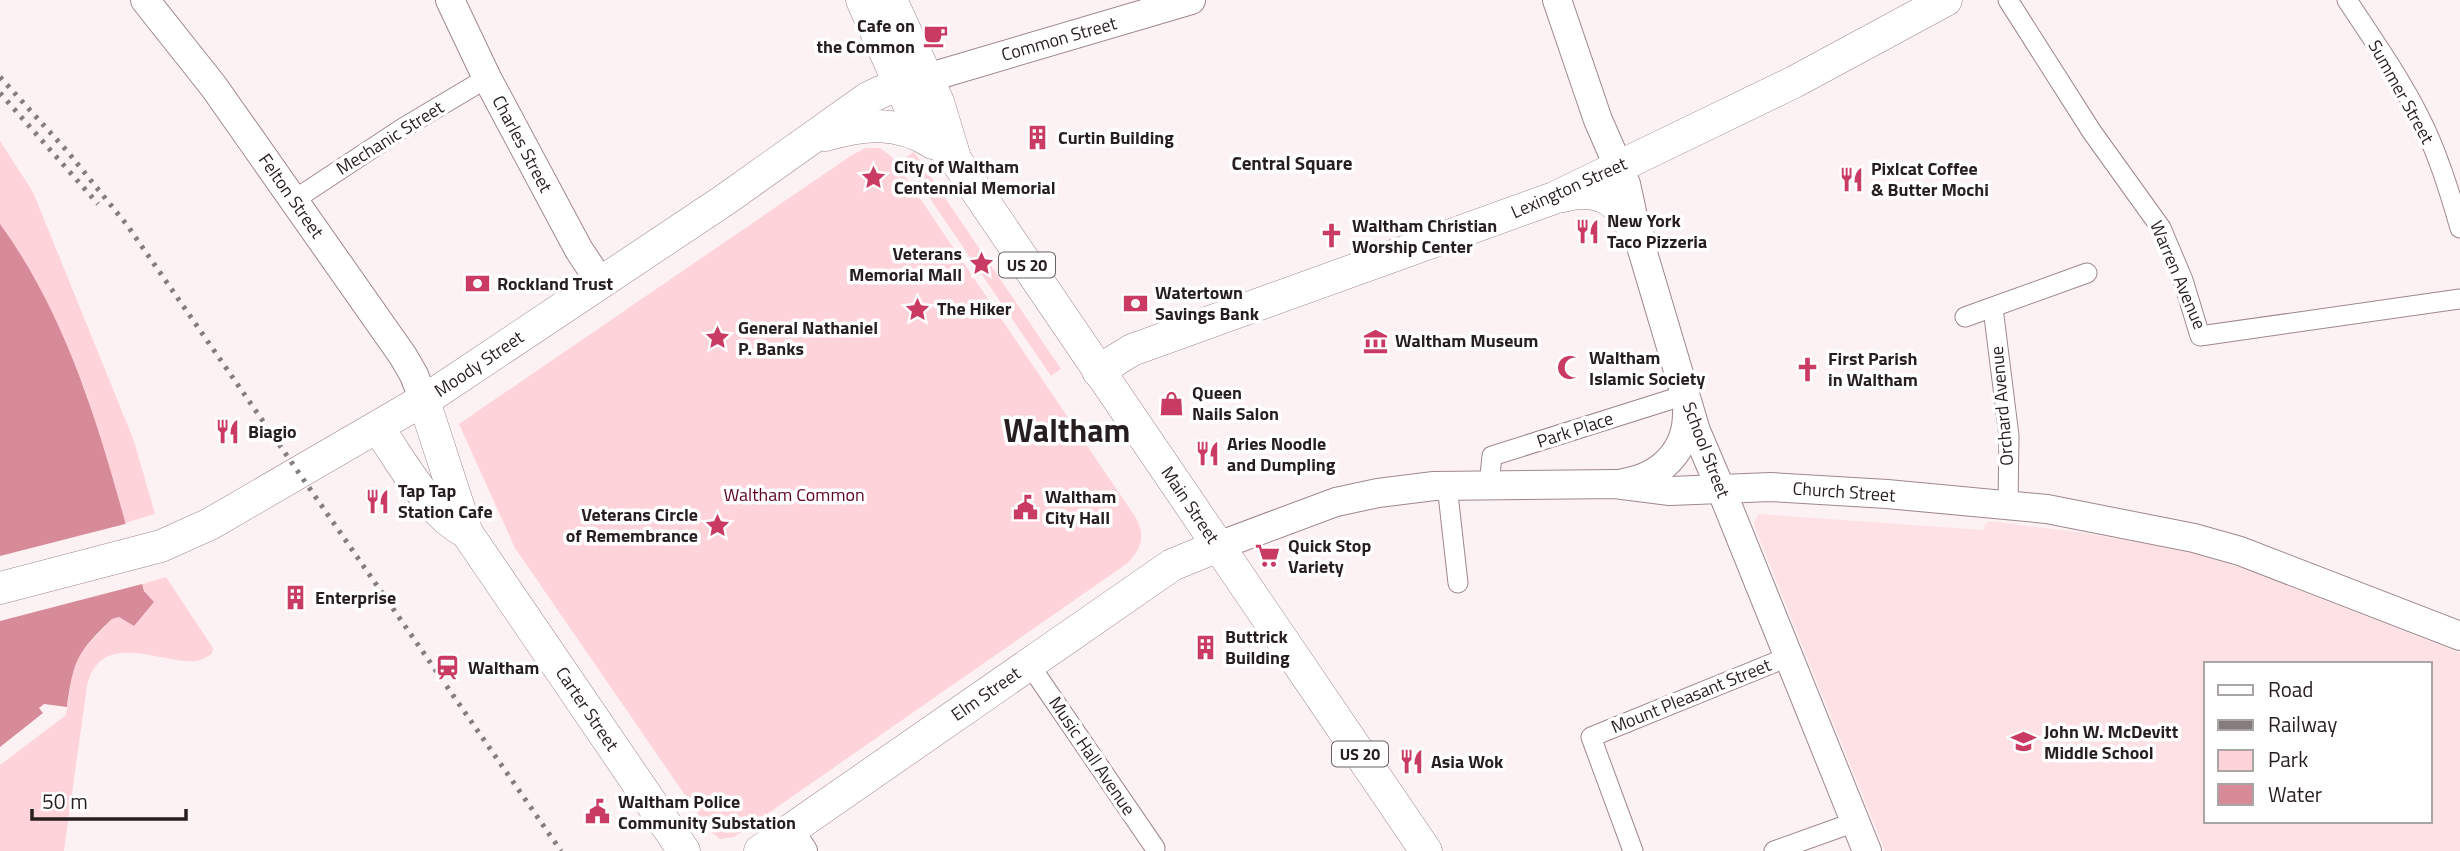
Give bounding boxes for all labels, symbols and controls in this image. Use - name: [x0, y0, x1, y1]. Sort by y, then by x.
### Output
- street label: Common Street: [998, 9, 1120, 68]
- place label: Cafe on the Common: [816, 12, 915, 60]
- cafe icon: Cafe on the Common: [921, 22, 949, 50]
- street label: Summer Street: [2362, 35, 2441, 149]
- street label: Charles Street: [485, 90, 560, 198]
- street label: Mechanic Street: [331, 93, 449, 181]
- building icon: Curtin Building: [1024, 124, 1052, 152]
- place label: Curtin Building: [1058, 124, 1174, 151]
- street label: Felton Street: [252, 148, 331, 244]
- district label: Central Square: [1232, 148, 1353, 177]
- street label: Lexington Street: [1506, 150, 1632, 225]
- place label: City of Waltham Centennial Memorial: [894, 153, 1056, 201]
- place label: Pixlcat Coffee & Butter Mochi: [1871, 155, 1989, 203]
- place icon: City of Waltham Centennial Memorial: [860, 163, 888, 191]
- restaurant icon: Pixlcat Coffee & Butter Mochi: [1837, 165, 1865, 193]
- place label: New York Taco Pizzeria: [1607, 207, 1707, 255]
- place label: Waltham Christian Worship Center: [1352, 212, 1497, 260]
- street label: Warren Avenue: [2143, 216, 2214, 333]
- restaurant icon: New York Taco Pizzeria: [1573, 217, 1601, 245]
- church icon: Waltham Christian Worship Center: [1318, 222, 1346, 250]
- place label: Veterans Memorial Mall: [849, 240, 962, 288]
- place icon: Veterans Memorial Mall: [968, 250, 996, 278]
- road number: US 20: [999, 252, 1055, 278]
- bank icon: Rockland Trust: [463, 270, 491, 298]
- place label: Rockland Trust: [497, 270, 613, 297]
- place label: Watertown Savings Bank: [1155, 279, 1260, 327]
- bank icon: Watertown Savings Bank: [1121, 289, 1149, 317]
- place icon: The Hiker: [903, 295, 931, 323]
- place label: The Hiker: [937, 295, 1012, 322]
- place label: General Nathaniel P. Banks: [738, 314, 878, 362]
- street label: Moody Street: [429, 323, 529, 403]
- place icon: General Nathaniel P. Banks: [704, 324, 732, 352]
- museum icon: Waltham Museum: [1361, 327, 1389, 355]
- place label: Waltham Museum: [1395, 327, 1538, 354]
- place label: Waltham Islamic Society: [1589, 344, 1705, 392]
- place label: First Parish in Waltham: [1828, 345, 1918, 393]
- street label: Orchard Avenue: [1983, 345, 2020, 467]
- mosque icon: Waltham Islamic Society: [1555, 354, 1583, 382]
- church icon: First Parish in Waltham: [1794, 355, 1822, 383]
- place label: Queen Nails Salon: [1192, 379, 1279, 427]
- shop icon: Queen Nails Salon: [1158, 389, 1186, 417]
- street label: School Street: [1676, 398, 1737, 502]
- street label: Park Place: [1533, 404, 1617, 455]
- district label: Waltham: [1004, 406, 1130, 454]
- restaurant icon: Biagio: [214, 418, 242, 446]
- place label: Biagio: [248, 418, 297, 445]
- place label: Aries Noodle and Dumpling: [1227, 430, 1336, 478]
- restaurant icon: Aries Noodle and Dumpling: [1193, 440, 1221, 468]
- street label: Main Street: [1155, 461, 1227, 549]
- street label: Church Street: [1792, 474, 1897, 509]
- place label: Tap Tap Station Cafe: [398, 477, 493, 525]
- park label: Waltham Common: [723, 481, 865, 508]
- place label: Waltham City Hall: [1045, 483, 1116, 531]
- restaurant icon: Tap Tap Station Cafe: [364, 487, 392, 515]
- public building icon: Waltham City Hall: [1011, 493, 1039, 521]
- place label: Veterans Circle of Remembrance: [566, 501, 698, 549]
- place icon: Veterans Circle of Remembrance: [704, 511, 732, 539]
- place label: Quick Stop Variety: [1288, 532, 1371, 580]
- supermarket icon: Quick Stop Variety: [1254, 542, 1282, 570]
- building icon: Enterprise: [281, 584, 309, 612]
- place label: Enterprise: [315, 584, 396, 611]
- place label: Buttrick Building: [1225, 623, 1290, 671]
- building icon: Buttrick Building: [1191, 633, 1219, 661]
- street label: Mount Pleasant Street: [1607, 651, 1776, 740]
- station icon: Waltham: [434, 654, 462, 682]
- place label: Waltham: [468, 654, 539, 681]
- street label: Elm Street: [945, 659, 1027, 727]
- street label: Carter Street: [549, 661, 626, 757]
- legend: [2204, 662, 2432, 823]
- text: Road: [2268, 673, 2313, 705]
- street label: Music Hall Avenue: [1042, 691, 1142, 821]
- text: Railway: [2268, 708, 2337, 740]
- place label: John W. McDevitt Middle School: [2044, 718, 2179, 766]
- school or university icon: John W. McDevitt Middle School: [2010, 728, 2038, 756]
- road number: US 20: [1332, 741, 1388, 766]
- text: Park: [2268, 743, 2308, 775]
- restaurant icon: Asia Wok: [1397, 748, 1425, 776]
- place label: Asia Wok: [1431, 748, 1504, 775]
- scale bar: [32, 778, 186, 822]
- text: Water: [2268, 778, 2322, 810]
- text: 50 m: [42, 785, 88, 817]
- place label: Waltham Police Community Substation: [618, 788, 796, 836]
- public building icon: Waltham Police Community Substation: [584, 798, 612, 826]

